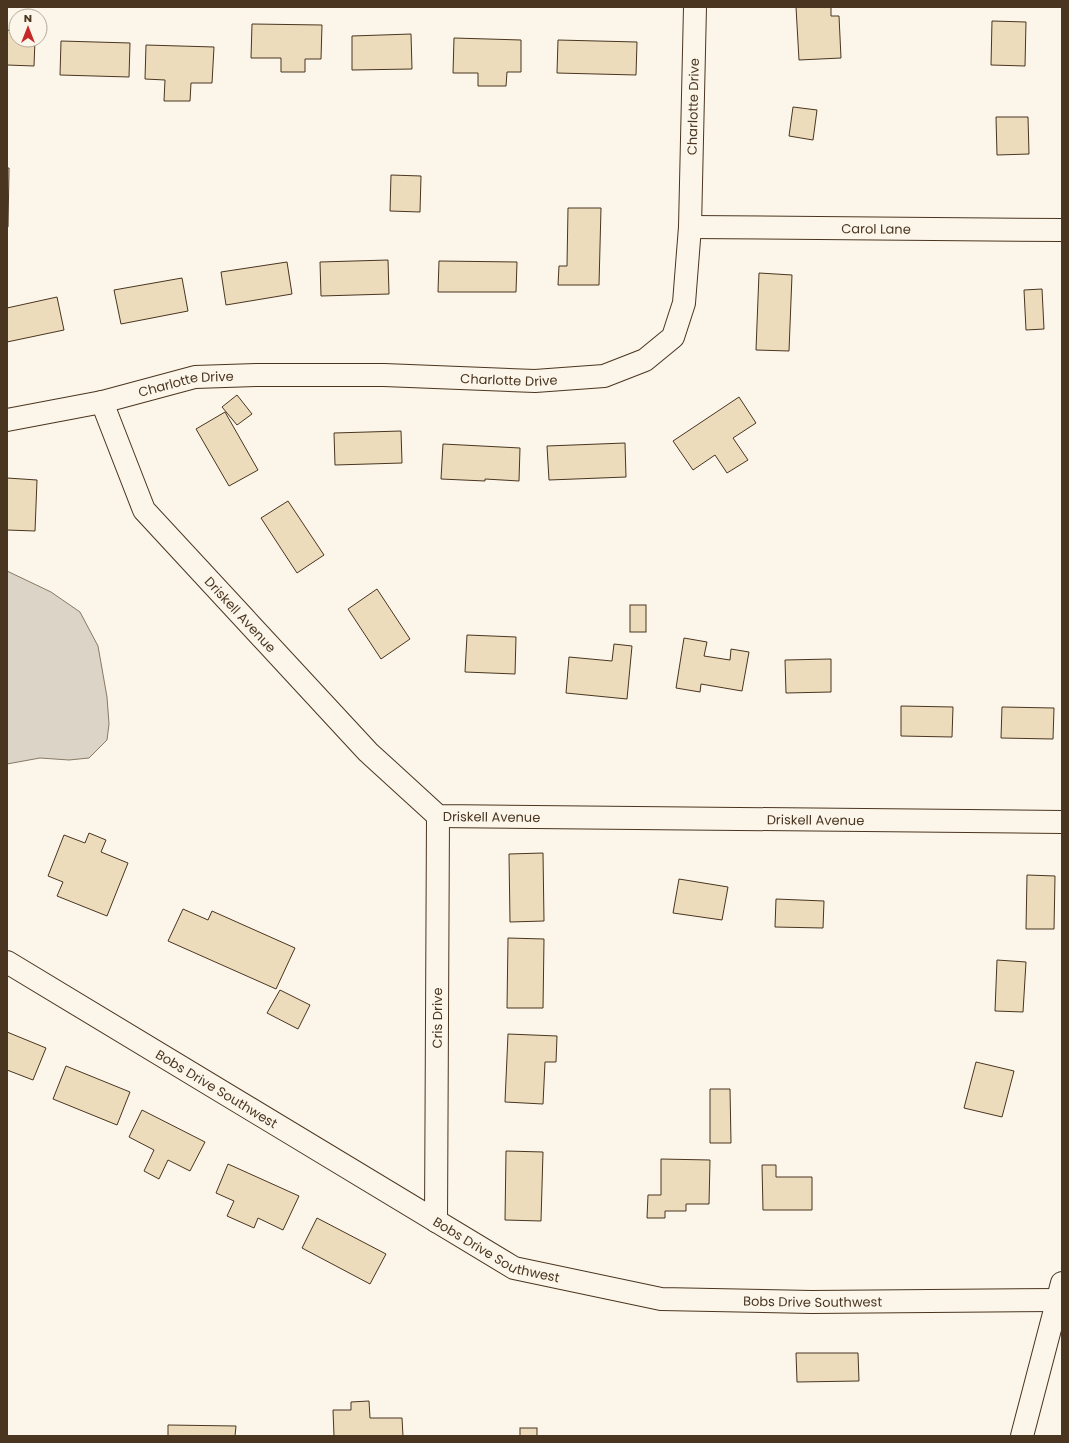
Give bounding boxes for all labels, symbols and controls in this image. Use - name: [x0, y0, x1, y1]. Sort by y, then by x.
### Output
- north arrow: [8, 8, 48, 48]
- text: N: [24, 10, 32, 26]
- street label: Charlotte Drive: [682, 58, 703, 155]
- street label: Carol Lane: [841, 219, 911, 238]
- street label: Charlotte Drive: [136, 366, 234, 401]
- street label: Charlotte Drive: [460, 369, 558, 391]
- street label: Driskell Avenue: [200, 572, 281, 657]
- street label: Driskell Avenue: [443, 807, 540, 826]
- street label: Driskell Avenue: [767, 810, 864, 830]
- street label: Cris Drive: [427, 987, 447, 1049]
- street label: Bobs Drive Southwest: [152, 1045, 281, 1133]
- street label: Bobs Drive Southwest: [430, 1212, 562, 1287]
- street label: Bobs Drive Southwest: [743, 1291, 882, 1312]

